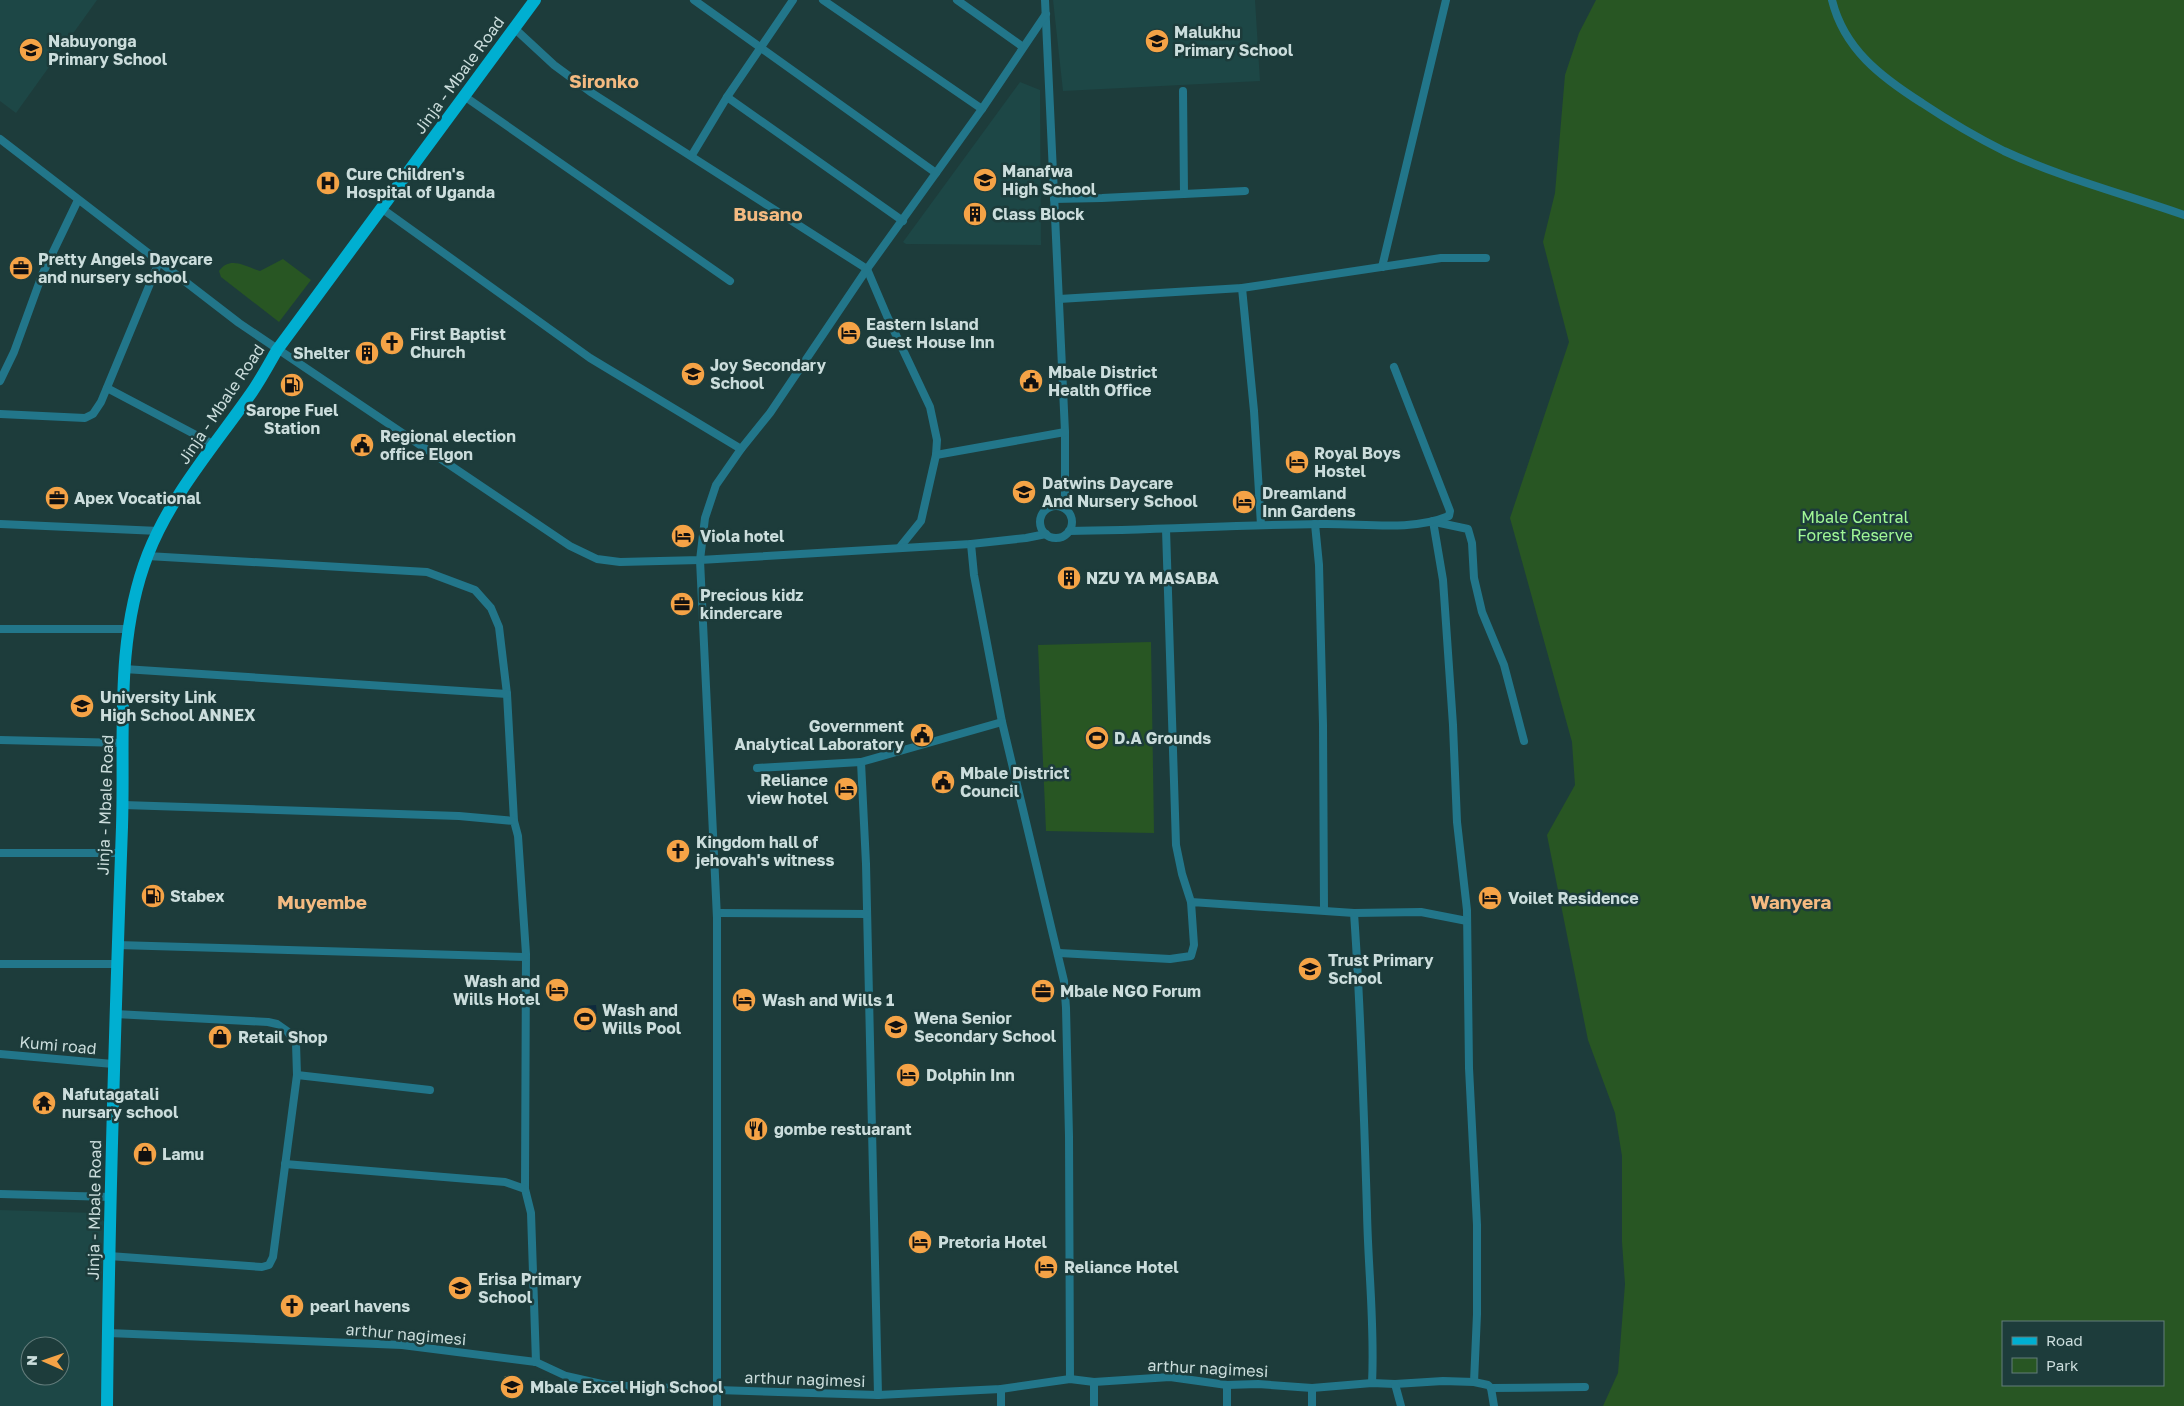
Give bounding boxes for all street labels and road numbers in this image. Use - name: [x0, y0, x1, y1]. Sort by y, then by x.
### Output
- street label: Jinja - Mbale Road: [410, 12, 508, 138]
- street label: Jinja - Mbale Road: [173, 340, 269, 468]
- street label: Jinja - Mbale Road: [93, 734, 117, 876]
- street label: Kumi road: [19, 1032, 97, 1058]
- street label: Jinja - Mbale Road: [83, 1140, 105, 1280]
- street label: arthur nagimesi: [345, 1319, 467, 1349]
- street label: arthur nagimesi: [1147, 1355, 1269, 1381]
- street label: arthur nagimesi: [744, 1367, 866, 1391]

